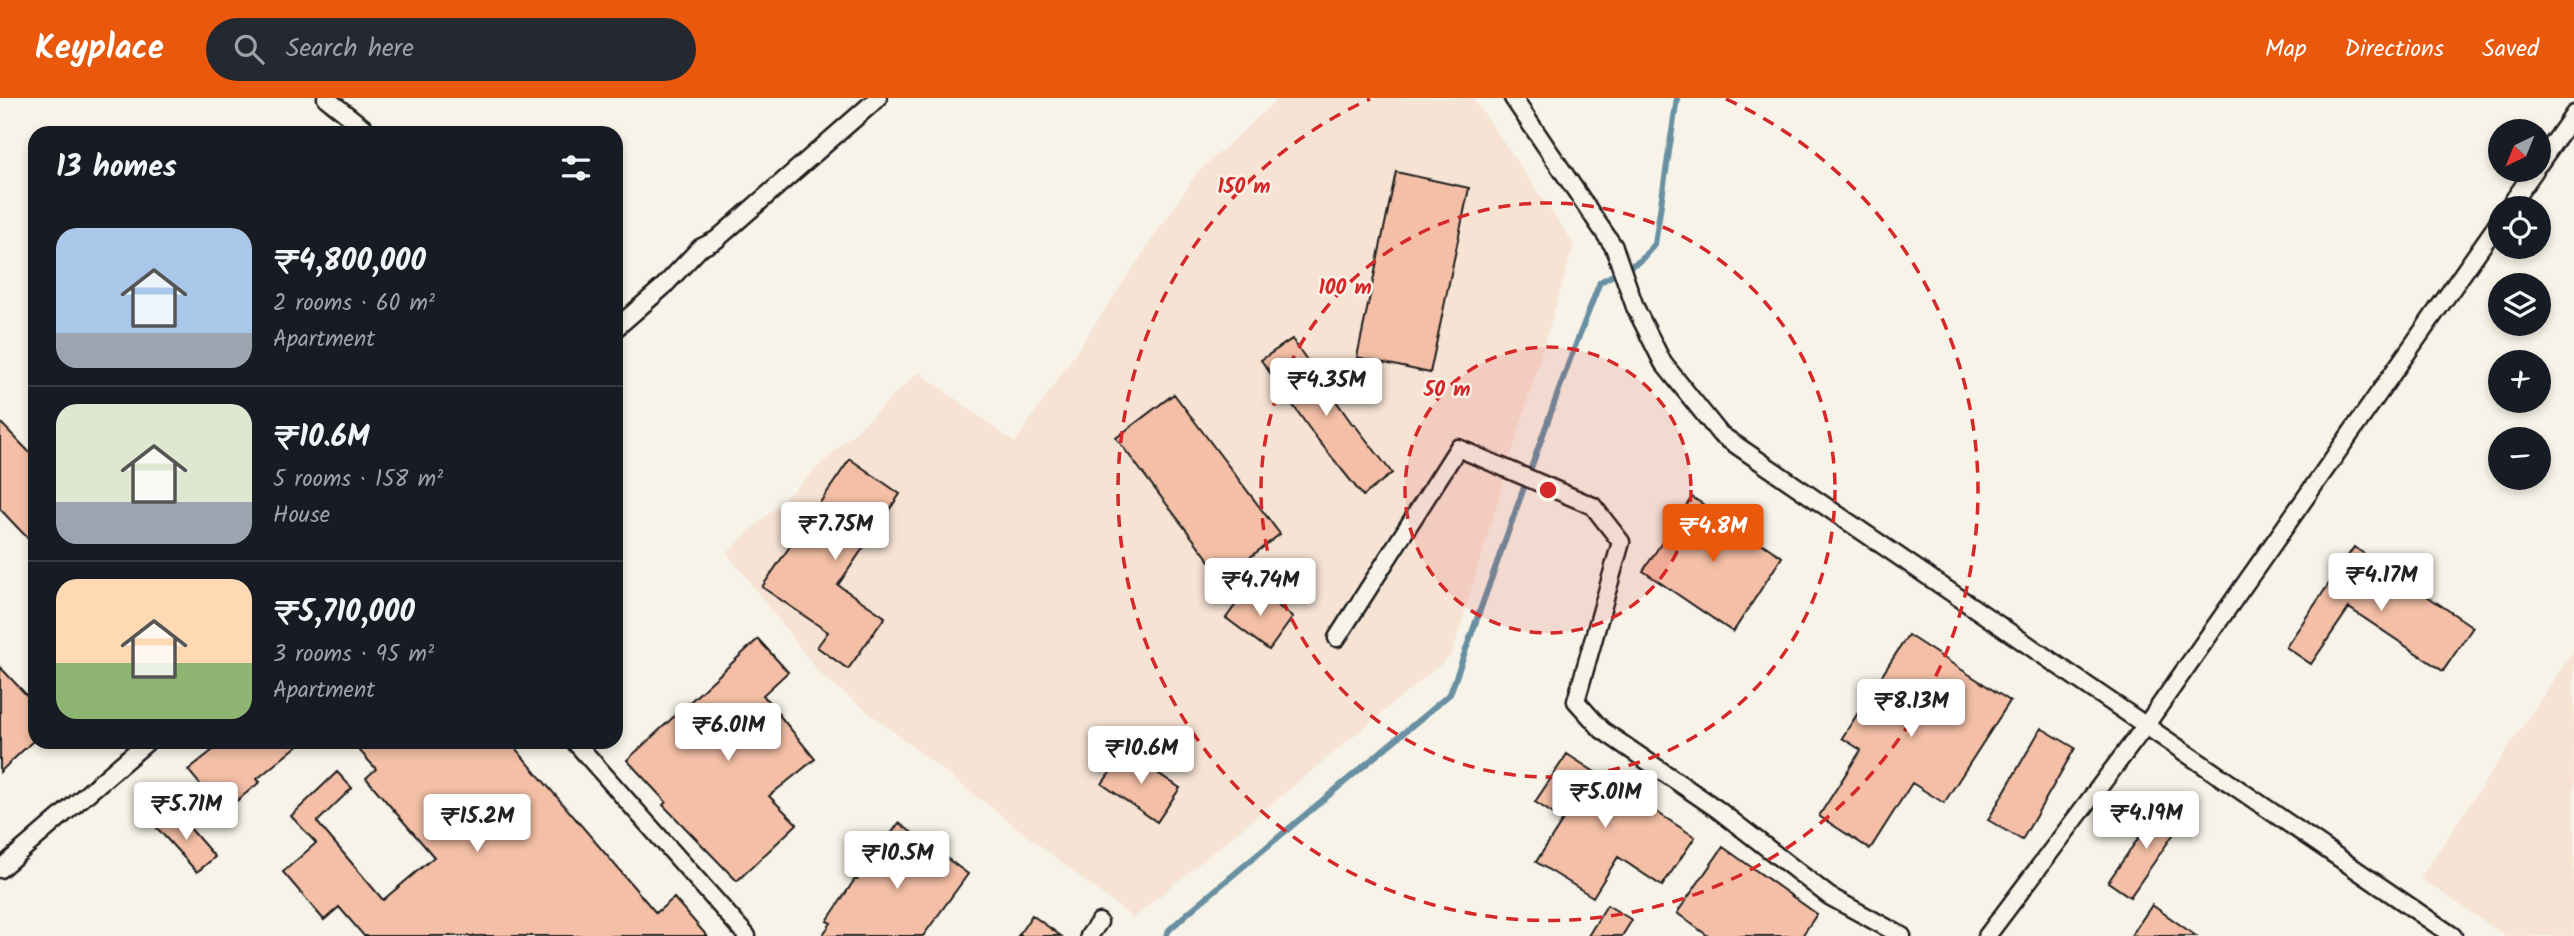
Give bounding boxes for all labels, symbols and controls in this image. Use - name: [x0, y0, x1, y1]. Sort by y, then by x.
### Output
- search box: [206, 18, 696, 81]
- text: Keyplace: [35, 23, 164, 76]
- text: Search here: [286, 28, 414, 70]
- icon: search: [230, 30, 268, 68]
- text: Map: [2265, 30, 2307, 69]
- text: Directions: [2345, 30, 2444, 69]
- text: Saved: [2482, 30, 2539, 69]
- north arrow: [2488, 119, 2552, 182]
- map controls: [2488, 119, 2551, 490]
- text: 13 homes: [56, 144, 177, 192]
- icon: filters: [557, 149, 595, 187]
- text: 150 m: [1217, 171, 1271, 204]
- button: locate: [2488, 196, 2551, 259]
- text: ₹4,800,000: [273, 238, 426, 286]
- icon: home: [112, 256, 196, 340]
- text: 100 m: [1318, 272, 1372, 305]
- button: layers: [2488, 273, 2551, 336]
- text: 2 rooms · 60 m²: [273, 286, 435, 322]
- text: Apartment: [273, 322, 375, 358]
- button: +: [2488, 350, 2551, 413]
- pin: ₹4.35M: [1269, 358, 1383, 418]
- text: ₹4.35M: [1286, 363, 1366, 399]
- text: 50 m: [1423, 374, 1470, 407]
- text: ₹10.6M: [273, 414, 370, 462]
- button: −: [2488, 427, 2551, 490]
- icon: home: [112, 432, 196, 516]
- text: 5 rooms · 158 m²: [273, 462, 443, 498]
- centre of rings: [1536, 478, 1560, 502]
- text: House: [273, 498, 330, 534]
- pin: ₹7.75M: [778, 503, 892, 562]
- pin: ₹4.8M: [1664, 504, 1762, 564]
- text: ₹7.75M: [797, 507, 873, 543]
- text: ₹4.8M: [1679, 509, 1747, 545]
- pin: ₹4.17M: [2324, 554, 2438, 613]
- text: ₹4.17M: [2344, 558, 2418, 594]
- pin: ₹4.74M: [1203, 559, 1317, 618]
- text: ₹4.74M: [1221, 563, 1299, 599]
- text: ₹5,710,000: [273, 589, 415, 637]
- icon: home: [112, 607, 196, 691]
- text: 3 rooms · 95 m²: [273, 637, 434, 673]
- text: Apartment: [273, 673, 375, 709]
- pin: ₹8.13M: [1854, 680, 1968, 739]
- text: ₹8.13M: [1873, 684, 1949, 720]
- pin: ₹6.01M: [671, 704, 785, 763]
- text: ₹6.01M: [691, 708, 765, 744]
- pin: ₹10.6M: [1084, 726, 1198, 786]
- text: ₹10.6M: [1104, 731, 1178, 767]
- pin: ₹5.01M: [1548, 770, 1662, 830]
- text: ₹5.01M: [1568, 775, 1642, 811]
- pin: ₹5.71M: [129, 782, 243, 842]
- text: ₹5.71M: [150, 787, 222, 823]
- pin: ₹4.19M: [2089, 792, 2203, 851]
- pin: ₹15.2M: [420, 794, 534, 854]
- text: ₹4.19M: [2109, 796, 2183, 832]
- text: ₹15.2M: [440, 799, 514, 835]
- pin: ₹10.5M: [840, 832, 954, 891]
- text: ₹10.5M: [860, 836, 934, 872]

